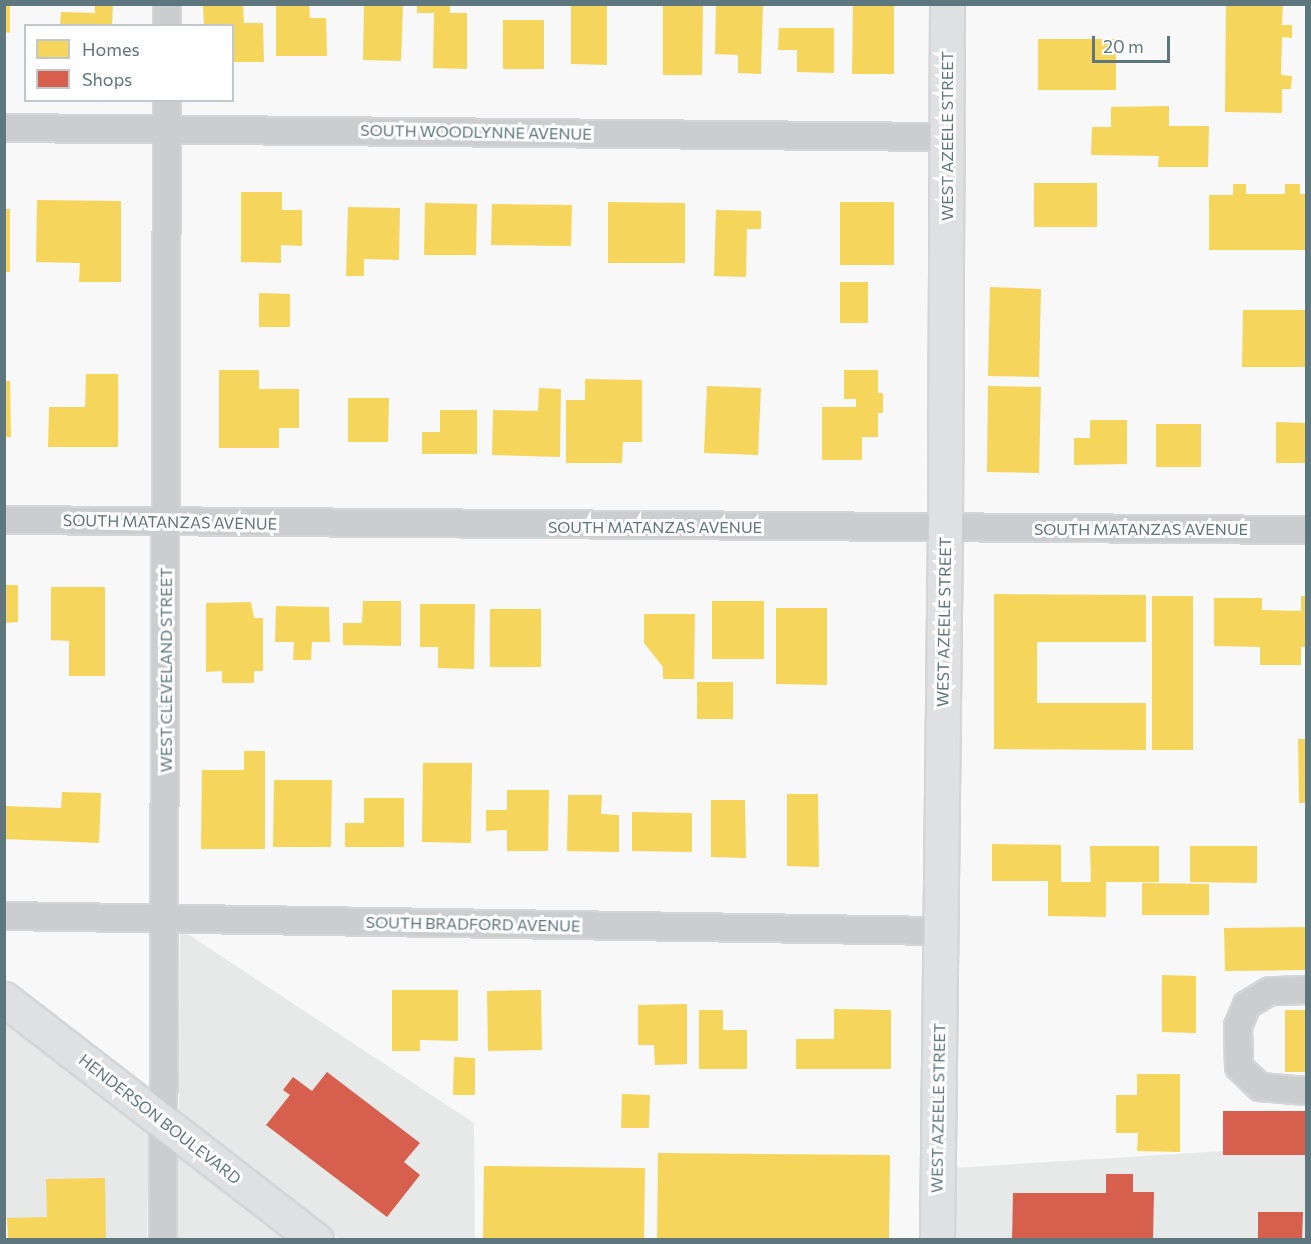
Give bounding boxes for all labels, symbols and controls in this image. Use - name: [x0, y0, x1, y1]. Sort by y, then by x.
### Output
- legend: [24, 24, 234, 102]
- scale bar: [1095, 24, 1173, 62]
- text: 20 m: [1103, 35, 1144, 57]
- text: Homes: [82, 38, 140, 60]
- street label: WEST AZEELE STREET: [937, 51, 957, 221]
- text: Shops: [82, 68, 132, 90]
- street label: SOUTH WOODLYNNE AVENUE: [360, 120, 592, 144]
- street label: SOUTH MATANZAS AVENUE: [63, 511, 277, 533]
- street label: SOUTH MATANZAS AVENUE: [548, 517, 762, 537]
- street label: SOUTH MATANZAS AVENUE: [1034, 519, 1248, 539]
- street label: WEST AZEELE STREET: [933, 537, 955, 707]
- street label: WEST CLEVELAND STREET: [156, 568, 176, 772]
- street label: SOUTH BRADFORD AVENUE: [365, 913, 581, 935]
- street label: WEST AZEELE STREET: [927, 1023, 949, 1193]
- street label: HENDERSON BOULEVARD: [75, 1050, 245, 1188]

